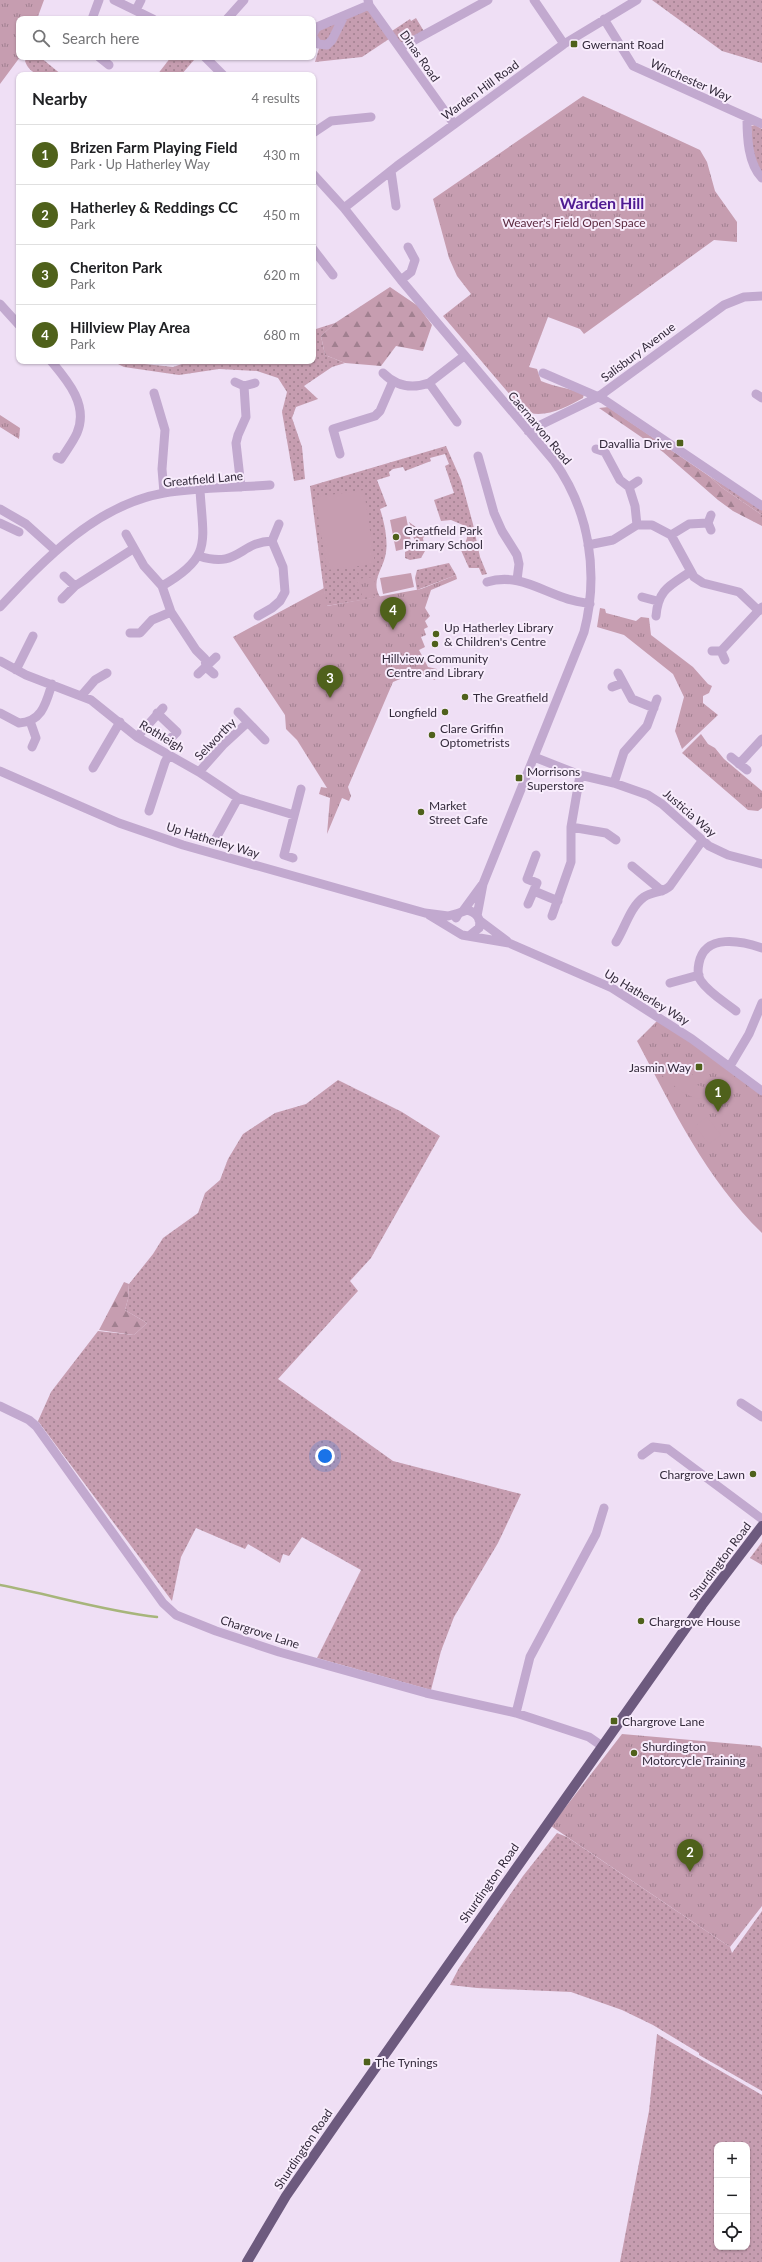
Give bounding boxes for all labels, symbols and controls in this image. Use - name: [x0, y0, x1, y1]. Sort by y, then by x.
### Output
- search box: [16, 16, 316, 60]
- icon: search: [30, 27, 52, 49]
- street label: Dinas Road: [397, 27, 443, 85]
- text: Search here: [62, 29, 139, 47]
- place label: Gwernant Road: [582, 37, 664, 52]
- marker: Gwernant Road: [569, 39, 579, 49]
- street label: Winchester Way: [648, 55, 735, 105]
- street label: Warden Hill Road: [438, 57, 522, 123]
- text: Nearby: [32, 88, 87, 109]
- text: 4 results: [252, 90, 300, 106]
- text: Brizen Farm Playing Field: [70, 138, 238, 156]
- text: 1: [41, 147, 49, 163]
- text: 430 m: [263, 147, 300, 163]
- text: Park · Up Hatherley Way: [70, 156, 210, 172]
- district label: Warden Hill: [560, 193, 644, 212]
- text: Hatherley & Reddings CC: [70, 198, 238, 216]
- text: 2: [41, 207, 49, 223]
- text: 450 m: [263, 207, 300, 223]
- park label: Weaver's Field Open Space: [502, 215, 646, 230]
- text: Park: [70, 216, 95, 232]
- text: Cheriton Park: [70, 258, 162, 276]
- text: 3: [41, 267, 49, 283]
- text: 620 m: [263, 267, 300, 283]
- text: Park: [70, 276, 95, 292]
- text: Hillview Play Area: [70, 318, 190, 336]
- street label: Salisbury Avenue: [598, 319, 678, 385]
- text: 4: [41, 327, 49, 343]
- text: 680 m: [263, 327, 300, 343]
- text: Park: [70, 336, 95, 352]
- street label: Caernarvon Road: [505, 388, 575, 468]
- place label: Davallia Drive: [599, 436, 672, 451]
- marker: Davallia Drive: [675, 438, 685, 448]
- street label: Greatfield Lane: [162, 468, 244, 490]
- place label: Greatfield Park Primary School: [404, 523, 483, 552]
- marker: Greatfield Park Primary School: [391, 532, 401, 542]
- pin: 4: [380, 597, 406, 630]
- place label: Up Hatherley Library & Children's Centre: [444, 620, 554, 649]
- marker: Up Hatherley Library & Children's Centre: [431, 629, 441, 639]
- marker: Hillview Community Centre and Library: [430, 639, 440, 649]
- place label: Hillview Community Centre and Library: [382, 651, 489, 680]
- pin: 3: [317, 665, 343, 698]
- place label: The Greatfield: [473, 690, 548, 705]
- marker: The Greatfield: [460, 692, 470, 702]
- place label: Longfield: [389, 705, 437, 720]
- marker: Longfield: [440, 707, 450, 717]
- street label: Selworthy: [191, 714, 239, 763]
- street label: Rothleigh: [137, 717, 187, 755]
- place label: Clare Griffin Optometrists: [440, 721, 510, 750]
- marker: Clare Griffin Optometrists: [427, 730, 437, 740]
- place label: Morrisons Superstore: [527, 764, 584, 793]
- marker: Morrisons Superstore: [514, 773, 524, 783]
- street label: Justicia Way: [660, 786, 720, 841]
- place label: Market Street Cafe: [429, 798, 488, 827]
- marker: Market Street Cafe: [416, 807, 426, 817]
- street label: Up Hatherley Way: [165, 819, 262, 862]
- street label: Up Hatherley Way: [602, 966, 693, 1029]
- place label: Jasmin Way: [629, 1060, 692, 1075]
- marker: Jasmin Way: [694, 1062, 704, 1072]
- pin: 1: [705, 1079, 731, 1112]
- your location: [315, 1446, 335, 1466]
- place label: Chargrove Lawn: [659, 1467, 745, 1482]
- marker: Chargrove Lawn: [748, 1469, 758, 1479]
- street label: Shurdington Road: [686, 1519, 754, 1603]
- street label: Chargrove Lane: [218, 1612, 302, 1652]
- place label: Chargrove House: [649, 1614, 740, 1629]
- marker: Chargrove House: [636, 1616, 646, 1626]
- place label: Chargrove Lane: [622, 1714, 705, 1729]
- marker: Chargrove Lane: [609, 1716, 619, 1726]
- place label: Shurdington Motorcycle Training: [642, 1739, 746, 1768]
- marker: Shurdington Motorcycle Training: [629, 1748, 639, 1758]
- pin: 2: [677, 1839, 703, 1872]
- street label: Shurdington Road: [456, 1840, 522, 1926]
- place label: The Tynings: [375, 2055, 438, 2070]
- marker: The Tynings: [362, 2057, 372, 2067]
- street label: Shurdington Road: [271, 2106, 335, 2192]
- map controls: [714, 2142, 750, 2250]
- button: +: [714, 2142, 750, 2178]
- button: −: [714, 2178, 750, 2214]
- button: locate: [714, 2214, 750, 2250]

